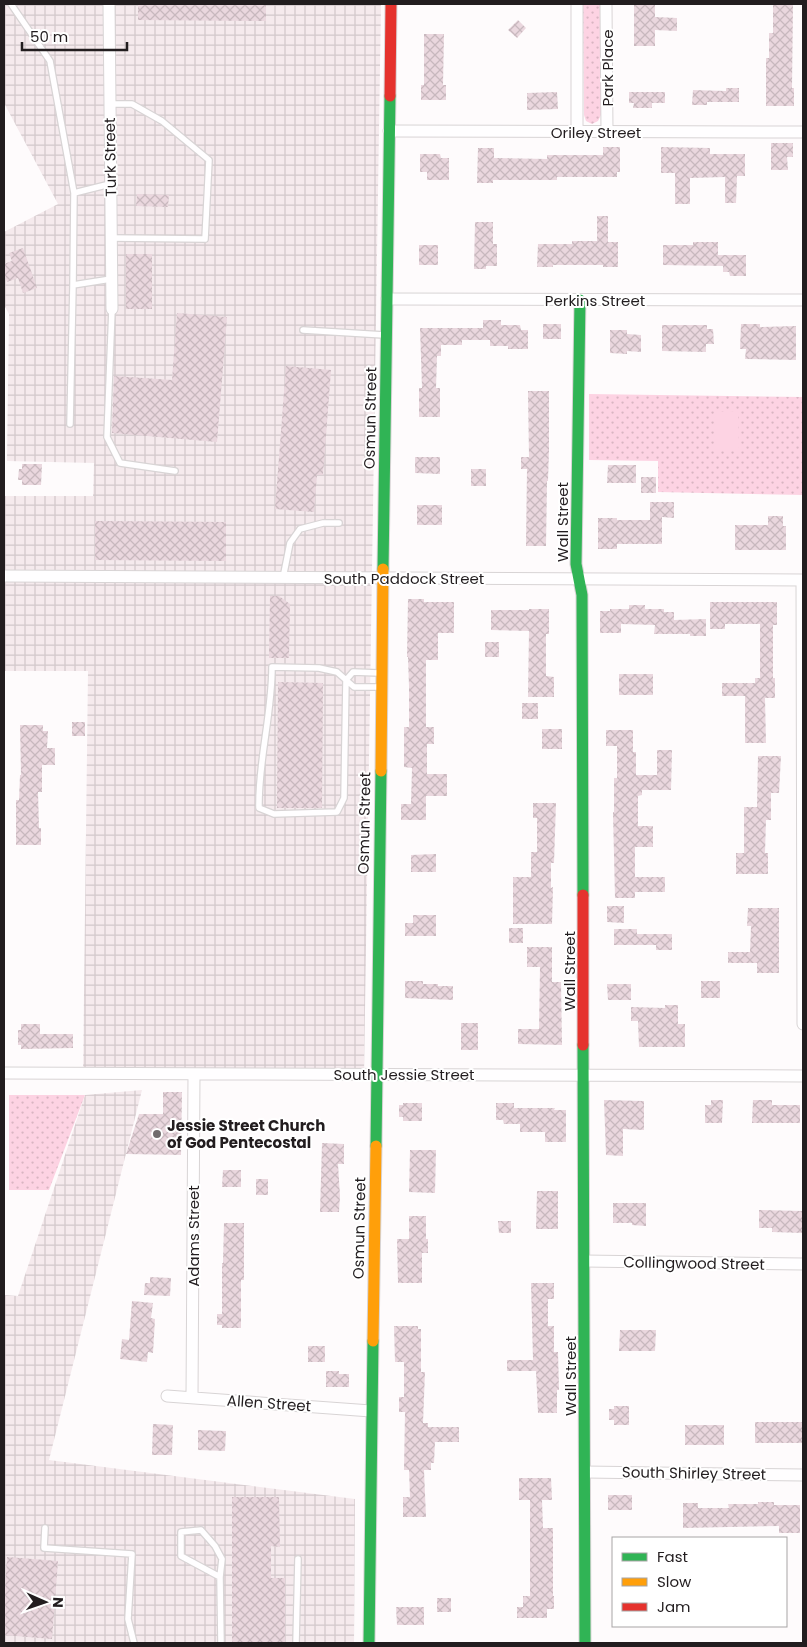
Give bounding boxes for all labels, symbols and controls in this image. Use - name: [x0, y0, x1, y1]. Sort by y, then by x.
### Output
- scale bar: [22, 20, 128, 52]
- text: 50 m: [30, 26, 68, 47]
- street label: Park Place: [597, 29, 618, 107]
- street label: Turk Street: [99, 117, 121, 197]
- street label: Oriley Street: [551, 122, 641, 143]
- street label: Perkins Street: [545, 290, 645, 311]
- street label: Osmun Street: [359, 367, 381, 469]
- street label: Wall Street: [552, 482, 573, 562]
- street label: South Paddock Street: [324, 568, 484, 589]
- street label: Osmun Street: [353, 772, 375, 874]
- street label: Wall Street: [559, 931, 580, 1011]
- street label: South Jessie Street: [334, 1064, 474, 1085]
- place label: Jessie Street Church of God Pentecostal: [167, 1115, 325, 1153]
- marker: Jessie Street Church of God Pentecostal: [151, 1128, 163, 1140]
- street label: Osmun Street: [348, 1177, 370, 1279]
- street label: Adams Street: [183, 1185, 204, 1287]
- street label: Collingwood Street: [623, 1251, 765, 1275]
- street label: Wall Street: [560, 1336, 581, 1416]
- street label: Allen Street: [226, 1390, 312, 1416]
- street label: South Shirley Street: [622, 1461, 766, 1485]
- legend: [612, 1537, 787, 1627]
- text: Fast: [657, 1546, 688, 1567]
- text: Slow: [657, 1571, 692, 1592]
- north arrow: [20, 1577, 70, 1627]
- text: Jam: [657, 1596, 691, 1617]
- text: N: [48, 1597, 68, 1608]

